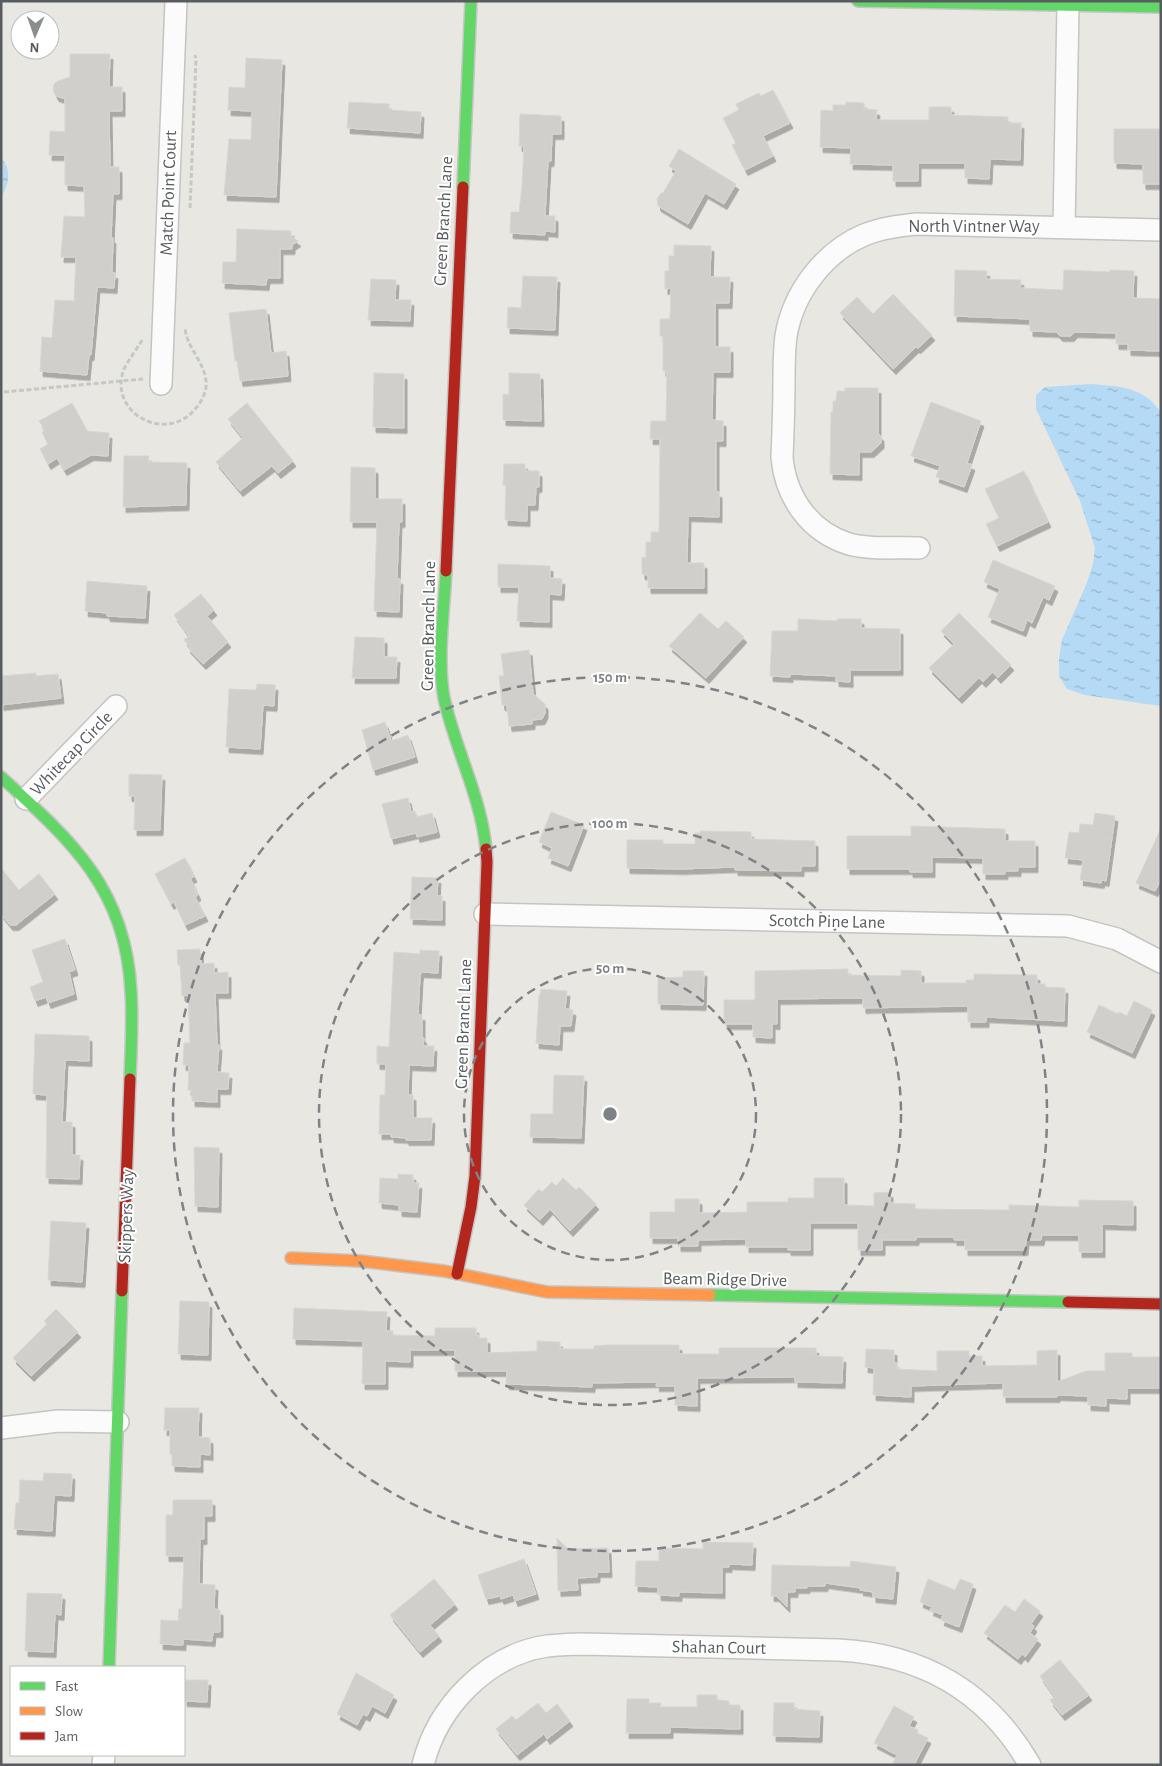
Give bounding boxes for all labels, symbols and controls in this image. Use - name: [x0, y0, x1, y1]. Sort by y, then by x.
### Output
- north arrow: [10, 10, 60, 60]
- text: N: [29, 40, 40, 54]
- street label: Match Point Court: [158, 130, 180, 256]
- street label: Green Branch Lane: [432, 156, 456, 286]
- street label: North Vintner Way: [908, 218, 1040, 236]
- street label: Green Branch Lane: [419, 561, 439, 691]
- text: 150 m: [593, 670, 627, 685]
- street label: Whitecap Circle: [27, 708, 116, 799]
- text: 100 m: [592, 816, 628, 831]
- street label: Scotch Pine Lane: [769, 912, 885, 932]
- street label: Green Branch Lane: [453, 959, 475, 1089]
- text: 50 m: [596, 961, 624, 976]
- centre of rings: [601, 1105, 619, 1123]
- street label: Skippers Way: [116, 1169, 138, 1263]
- street label: Beam Ridge Drive: [663, 1270, 787, 1290]
- street label: Shahan Court: [672, 1638, 766, 1658]
- legend: [10, 1666, 185, 1756]
- text: Fast: [55, 1679, 79, 1694]
- text: Slow: [55, 1704, 83, 1719]
- text: Jam: [55, 1729, 78, 1744]

